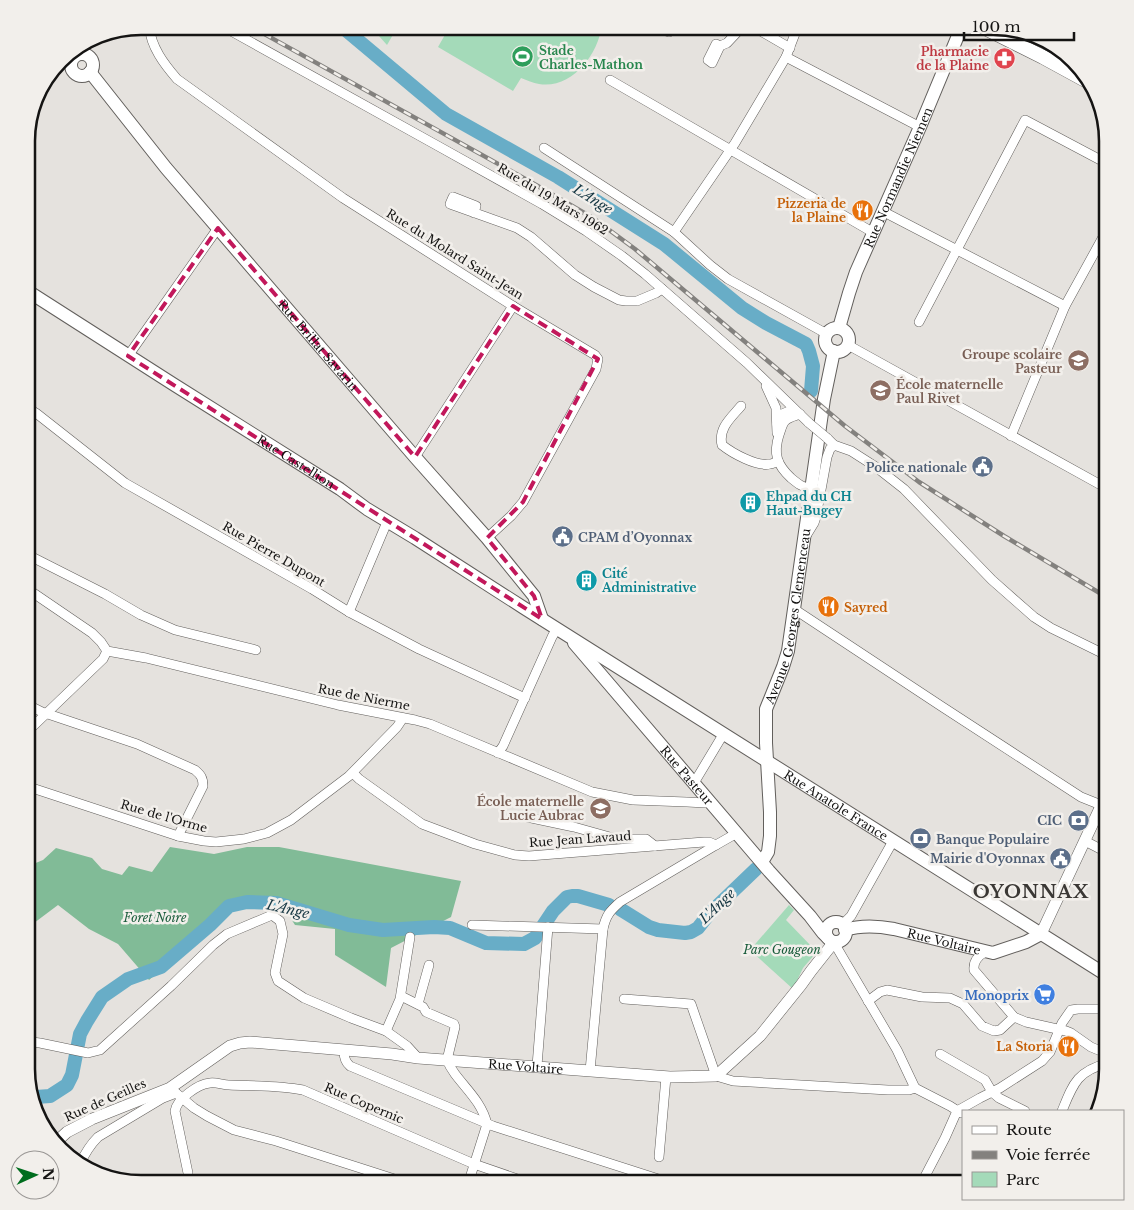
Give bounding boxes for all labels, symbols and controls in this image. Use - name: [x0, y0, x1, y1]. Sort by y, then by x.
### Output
- scale bar: [964, 10, 1074, 42]
- text: 100 m: [972, 17, 1021, 36]
- place label: Stade Charles-Mathon: [539, 43, 643, 72]
- place label: Pharmacie de la Plaine: [916, 44, 989, 73]
- sports icon: Stade Charles-Mathon: [511, 45, 535, 69]
- pharmacy icon: Pharmacie de la Plaine: [993, 46, 1017, 70]
- street label: Rue Normandie Niemen: [860, 105, 935, 250]
- street label: Rue du 19 Mars 1962: [495, 160, 611, 238]
- water label: L'Ange: [569, 179, 617, 218]
- place label: Pizzeria de la Plaine: [777, 196, 846, 225]
- restaurant icon: Pizzeria de la Plaine: [850, 198, 874, 222]
- street label: Rue du Molard Saint-Jean: [384, 206, 526, 302]
- street label: Rue Brillat Savarin: [275, 296, 362, 394]
- place label: Groupe scolaire Pasteur: [962, 347, 1062, 376]
- school or university icon: Groupe scolaire Pasteur: [1066, 349, 1090, 373]
- place label: École maternelle Paul Rivet: [896, 376, 1003, 406]
- school or university icon: École maternelle Paul Rivet: [868, 379, 892, 403]
- street label: Rue Castellion: [254, 431, 338, 492]
- public building icon: Police nationale: [971, 455, 995, 479]
- place label: Police nationale: [866, 460, 967, 475]
- place label: Ehpad du CH Haut-Bugey: [766, 489, 852, 518]
- building icon: Ehpad du CH Haut-Bugey: [738, 491, 762, 515]
- street label: Rue Pierre Dupont: [220, 518, 328, 590]
- public building icon: CPAM d’Oyonnax: [550, 525, 574, 549]
- street label: Avenue Georges Clemenceau: [761, 527, 813, 707]
- place label: CPAM d’Oyonnax: [578, 530, 692, 545]
- place label: Cité Administrative: [601, 566, 697, 595]
- building icon: Cité Administrative: [574, 568, 598, 592]
- restaurant icon: Sayred: [816, 595, 840, 619]
- place label: Sayred: [844, 600, 888, 615]
- street label: Rue de Nierme: [317, 681, 411, 713]
- street label: Rue Pasteur: [658, 743, 717, 808]
- street label: Rue Anatole France: [781, 766, 891, 843]
- place label: École maternelle Lucie Aubrac: [477, 793, 584, 823]
- street label: Rue de l'Orme: [119, 796, 209, 836]
- school or university icon: École maternelle Lucie Aubrac: [588, 796, 612, 820]
- bank icon: CIC: [1066, 808, 1090, 832]
- place label: CIC: [1037, 813, 1062, 828]
- bank icon: Banque Populaire: [908, 827, 932, 851]
- street label: Rue Jean Lavaud: [528, 828, 632, 850]
- place label: Banque Populaire: [936, 832, 1050, 847]
- public building icon: Mairie d'Oyonnax: [1049, 846, 1073, 870]
- place label: Mairie d'Oyonnax: [930, 851, 1045, 866]
- district label: OYONNAX: [973, 881, 1089, 903]
- water label: L'Ange: [695, 884, 739, 928]
- water label: L'Ange: [264, 895, 312, 923]
- park label: Foret Noire: [123, 910, 187, 925]
- street label: Rue Voltaire: [906, 925, 983, 957]
- park label: Parc Gougeon: [742, 942, 821, 957]
- supermarket icon: Monoprix: [1033, 983, 1057, 1007]
- place label: Monoprix: [965, 988, 1029, 1003]
- restaurant icon: La Storia: [1057, 1034, 1081, 1058]
- place label: La Storia: [996, 1039, 1053, 1054]
- street label: Rue Voltaire: [488, 1056, 564, 1076]
- street label: Rue de Geilles: [62, 1075, 148, 1125]
- street label: Rue Copernic: [322, 1080, 406, 1127]
- legend: [962, 1110, 1124, 1200]
- text: Route: [1006, 1120, 1052, 1139]
- text: Voie ferrée: [1005, 1145, 1090, 1164]
- north arrow: [10, 1150, 60, 1200]
- text: N: [39, 1167, 57, 1181]
- text: Parc: [1006, 1170, 1039, 1189]

